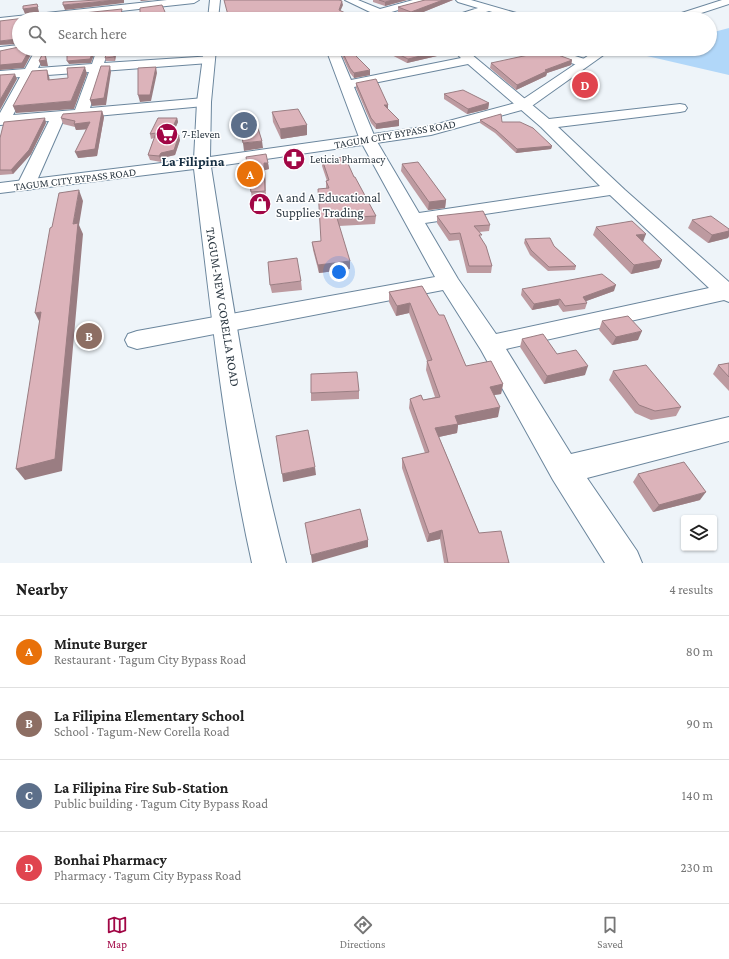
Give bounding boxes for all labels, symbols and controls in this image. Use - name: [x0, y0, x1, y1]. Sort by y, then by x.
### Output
- search box: [12, 12, 717, 56]
- icon: search: [26, 23, 48, 45]
- text: Search here: [58, 26, 127, 42]
- pin: D: [572, 70, 598, 100]
- pin: C: [231, 110, 257, 140]
- street label: TAGUM CITY BYPASS ROAD: [333, 117, 457, 151]
- supermarket icon: 7-Eleven: [154, 121, 180, 147]
- place label: 7-Eleven: [182, 128, 220, 140]
- pharmacy icon: Leticia Pharmacy: [281, 146, 307, 172]
- district label: La Filipina: [161, 153, 225, 169]
- place label: Leticia Pharmacy: [310, 153, 386, 166]
- pin: A: [237, 159, 263, 189]
- street label: TAGUM CITY BYPASS ROAD: [13, 166, 137, 192]
- place label: A and A Educational Supplies Trading: [276, 190, 381, 220]
- shop icon: A and A Educational Supplies Trading: [247, 191, 273, 217]
- street label: TAGUM-NEW CORELLA ROAD: [203, 226, 243, 388]
- your location: [329, 262, 349, 282]
- pin: B: [76, 321, 102, 351]
- map controls: [681, 515, 717, 551]
- button: layers: [681, 515, 717, 551]
- text: Nearby: [16, 580, 68, 599]
- text: 4 results: [669, 582, 713, 597]
- text: Minute Burger: [54, 636, 147, 652]
- text: A: [25, 644, 33, 659]
- text: 80 m: [686, 644, 713, 659]
- text: Restaurant · Tagum City Bypass Road: [54, 652, 246, 667]
- text: La Filipina Elementary School: [54, 708, 244, 724]
- text: B: [25, 716, 33, 731]
- text: 90 m: [686, 716, 713, 731]
- text: School · Tagum-New Corella Road: [54, 724, 230, 739]
- text: La Filipina Fire Sub-Station: [54, 780, 228, 796]
- text: C: [25, 788, 33, 803]
- text: 140 m: [682, 788, 713, 803]
- text: Public building · Tagum City Bypass Road: [54, 796, 268, 811]
- text: Bonhai Pharmacy: [54, 852, 167, 868]
- text: D: [25, 860, 33, 875]
- text: 230 m: [680, 860, 713, 875]
- text: Pharmacy · Tagum City Bypass Road: [54, 868, 241, 883]
- tab: Map: [106, 914, 128, 950]
- tab: Directions: [340, 914, 385, 950]
- tab: Saved: [597, 914, 623, 950]

